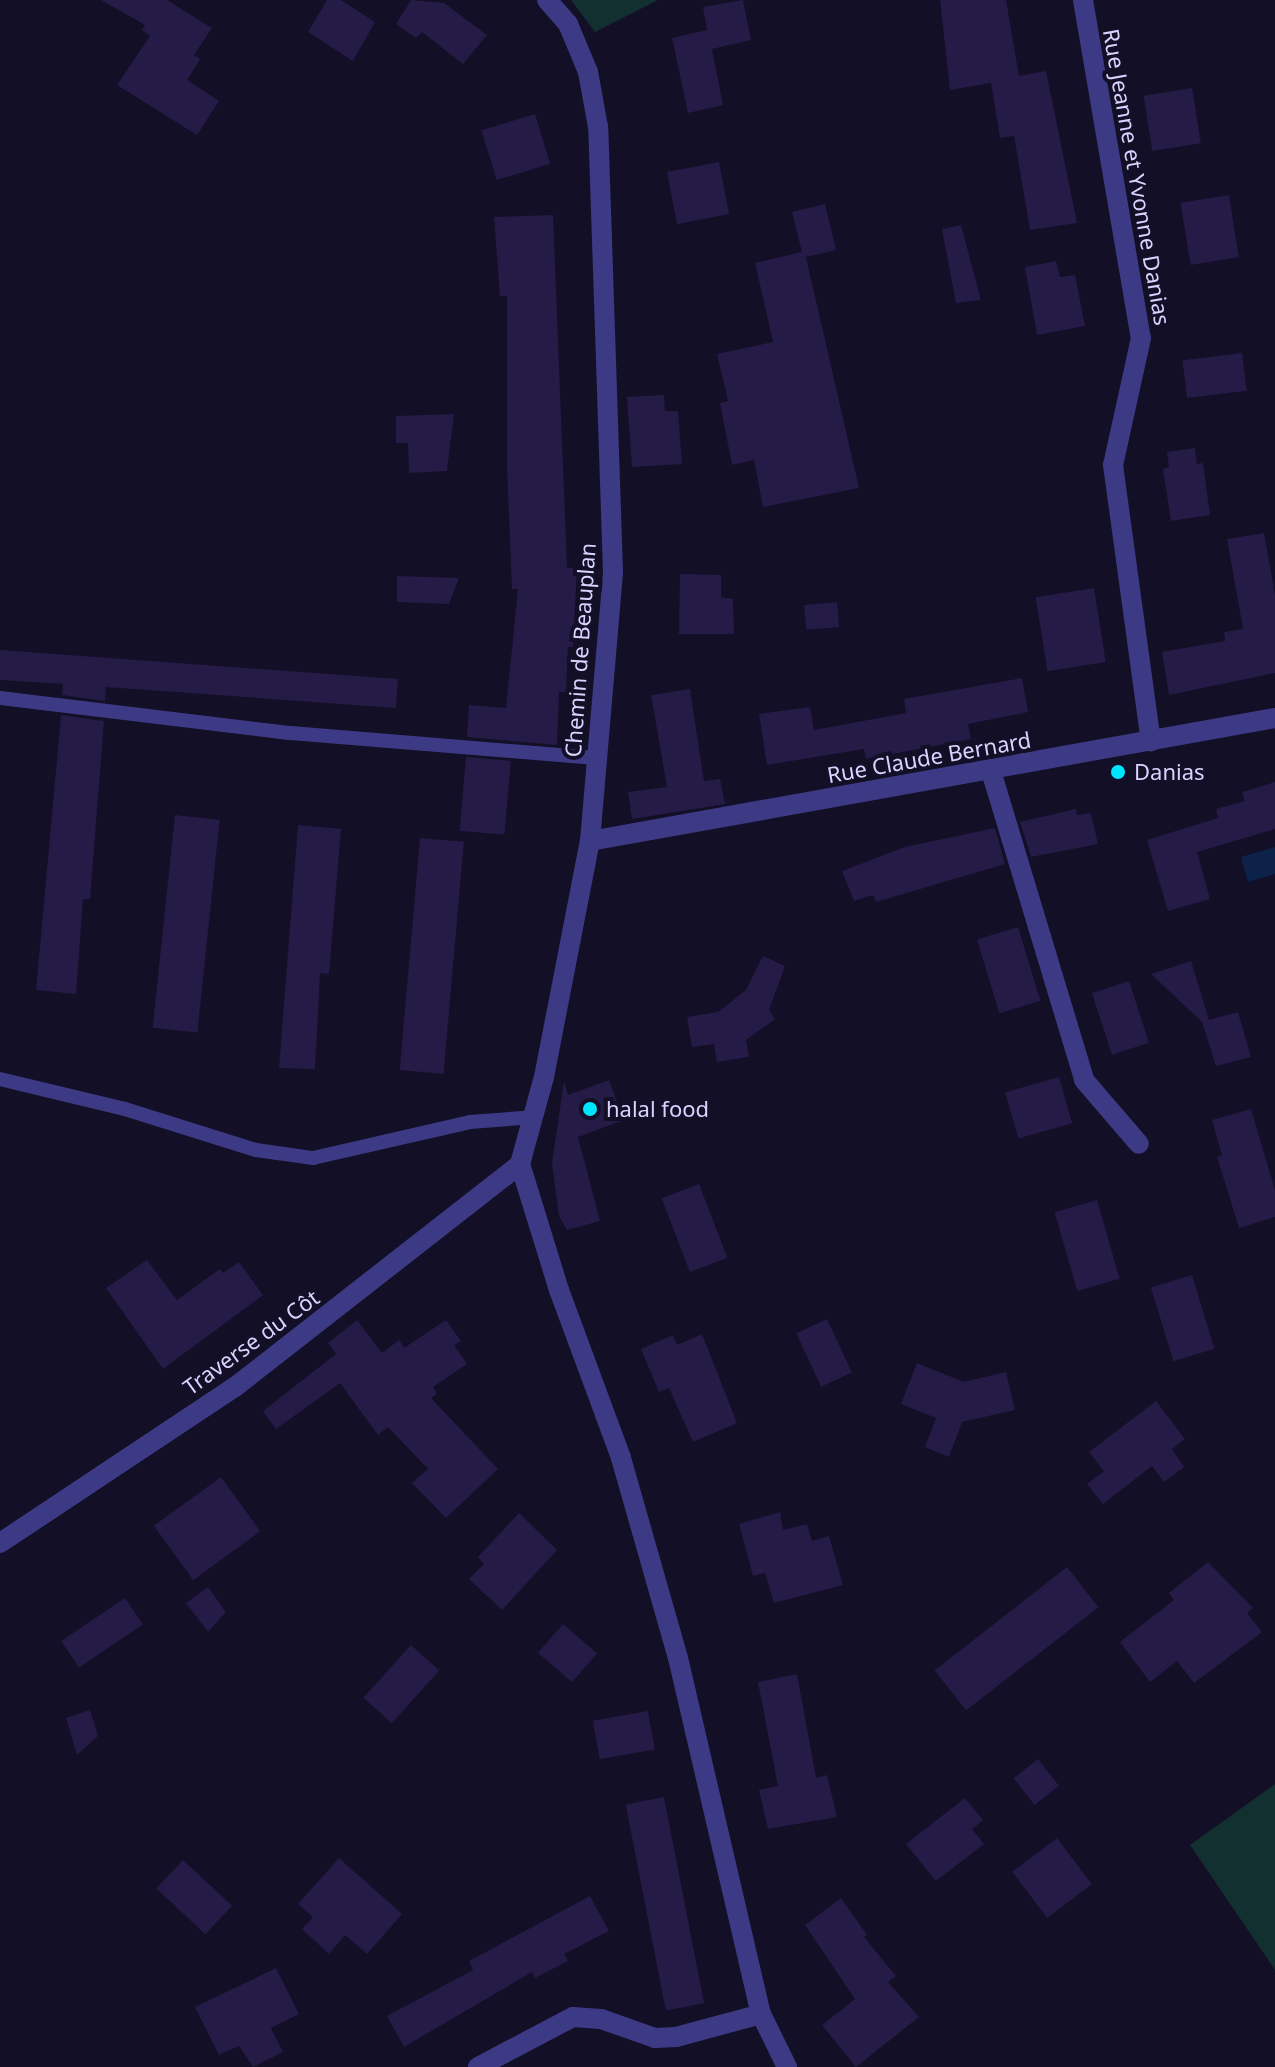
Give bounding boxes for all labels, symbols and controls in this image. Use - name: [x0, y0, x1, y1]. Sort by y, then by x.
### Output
- street label: Rue Jeanne et Yvonne Danias: [1098, 27, 1176, 327]
- street label: Chemin de Beauplan: [559, 542, 601, 758]
- street label: Rue Claude Bernard: [825, 726, 1033, 788]
- place label: Danias: [1134, 759, 1205, 785]
- marker: Danias: [1109, 763, 1127, 781]
- place label: halal food: [606, 1096, 709, 1122]
- marker: halal food: [581, 1100, 599, 1118]
- street label: Traverse du Côt: [178, 1284, 324, 1400]

